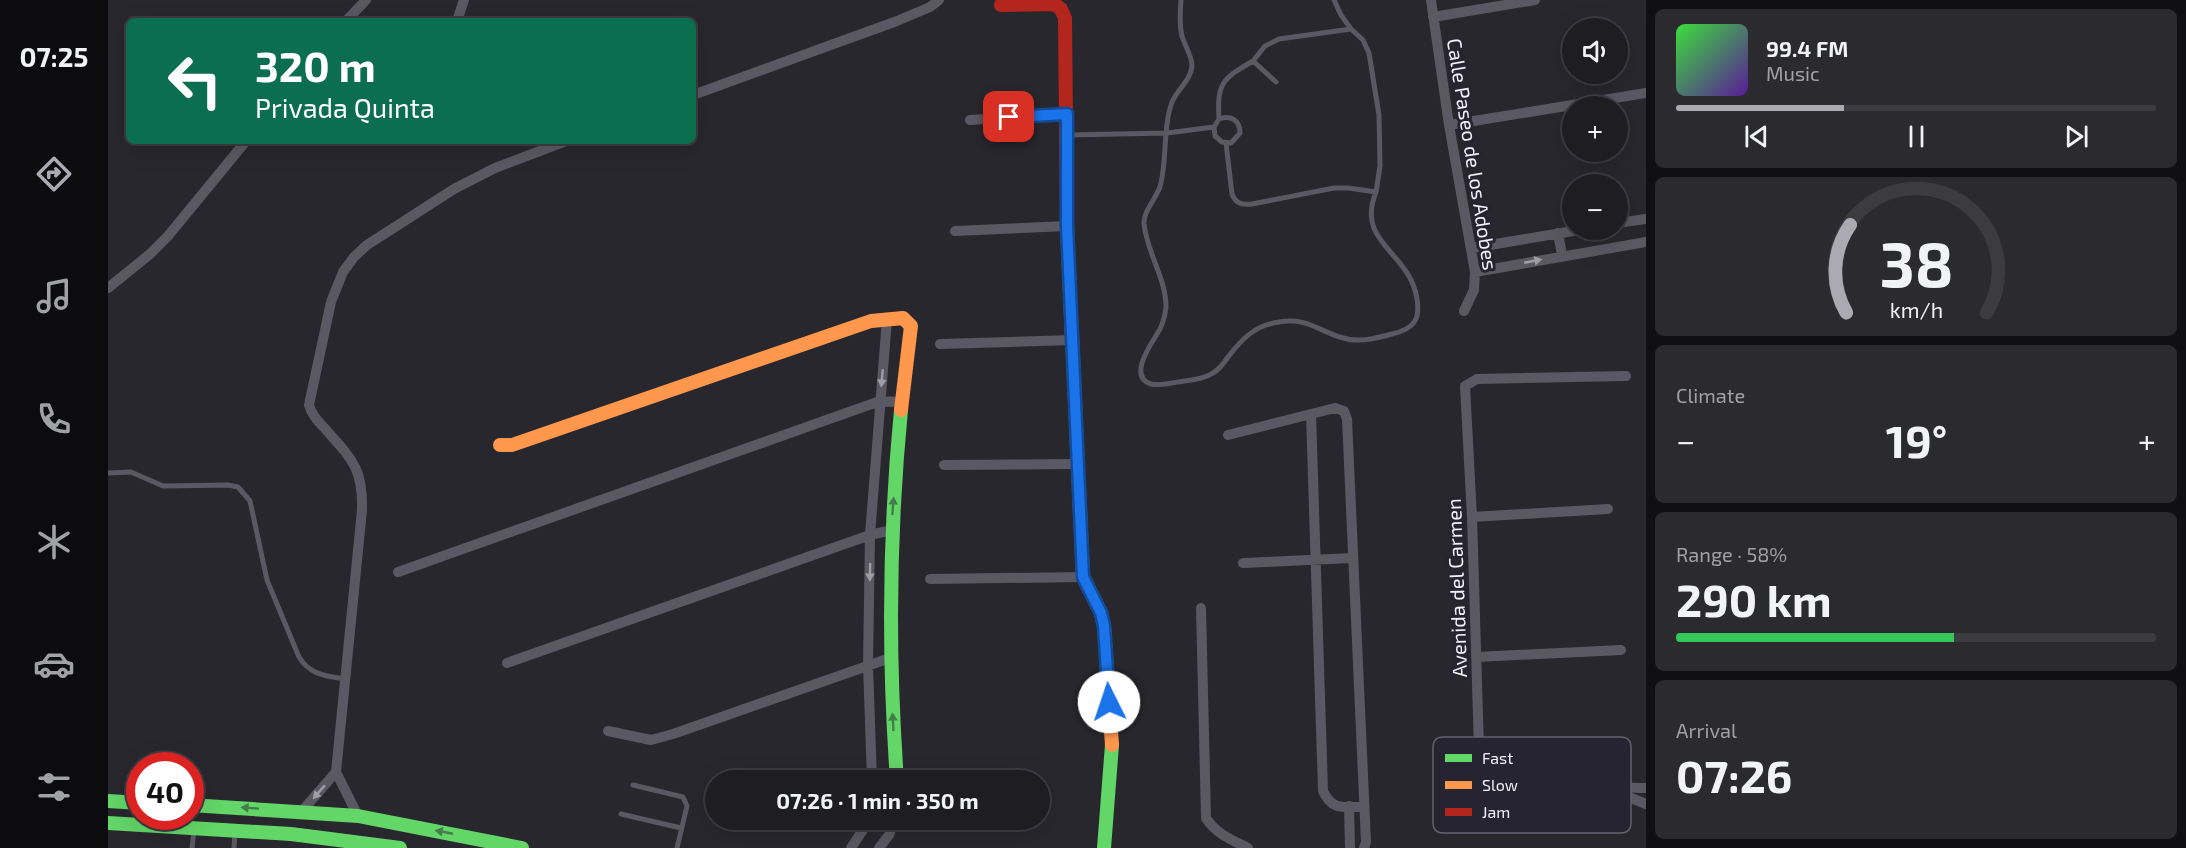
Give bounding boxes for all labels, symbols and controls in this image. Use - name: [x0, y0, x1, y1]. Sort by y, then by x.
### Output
- map controls: [1562, 18, 1628, 240]
- button: sound: [1562, 18, 1628, 84]
- text: 99.4 FM: [1766, 35, 1848, 61]
- street label: Calle Paseo de los Adobes: [1443, 36, 1503, 272]
- text: 07:25: [20, 40, 88, 72]
- text: 320 m: [255, 40, 376, 90]
- icon: left: [156, 42, 234, 120]
- text: Music: [1766, 61, 1820, 85]
- text: Privada Quinta: [255, 91, 435, 123]
- pin: [983, 91, 1034, 142]
- button: +: [1562, 96, 1628, 162]
- icon: arrive: [992, 100, 1025, 133]
- icon: previous: [1740, 120, 1773, 153]
- icon: pause: [1900, 120, 1933, 153]
- icon: next: [2060, 120, 2093, 153]
- icon: directions: [33, 153, 75, 195]
- button: −: [1562, 174, 1628, 240]
- text: 38: [1879, 225, 1953, 300]
- one-way arrow: [1523, 256, 1542, 265]
- icon: music: [33, 275, 75, 317]
- text: km/h: [1889, 298, 1943, 323]
- one-way arrow: [877, 368, 887, 387]
- text: Climate: [1676, 383, 1745, 407]
- icon: phone: [33, 398, 75, 440]
- text: 19°: [1886, 413, 1947, 467]
- text: −: [1676, 420, 1695, 460]
- text: +: [2138, 420, 2156, 460]
- one-way arrow: [889, 496, 898, 515]
- street label: Avenida del Carmen: [1441, 498, 1471, 678]
- icon: climate: [33, 521, 75, 563]
- text: Range · 58%: [1676, 542, 1787, 566]
- one-way arrow: [865, 563, 874, 582]
- text: 290 km: [1676, 572, 1832, 626]
- icon: car: [33, 643, 75, 685]
- position arrow: [1077, 670, 1141, 734]
- one-way arrow: [889, 712, 898, 731]
- text: Arrival: [1676, 718, 1737, 742]
- legend: [1433, 737, 1631, 833]
- text: Fast: [1482, 748, 1513, 767]
- text: 07:26: [1676, 748, 1792, 802]
- speed limit sign: 40: [126, 752, 204, 830]
- icon: filters: [33, 766, 75, 808]
- text: Slow: [1482, 775, 1518, 794]
- one-way arrow: [312, 784, 326, 799]
- text: 07:26 · 1 min · 350 m: [776, 787, 979, 813]
- text: Jam: [1482, 802, 1510, 821]
- one-way arrow: [241, 803, 260, 812]
- one-way arrow: [434, 827, 453, 836]

